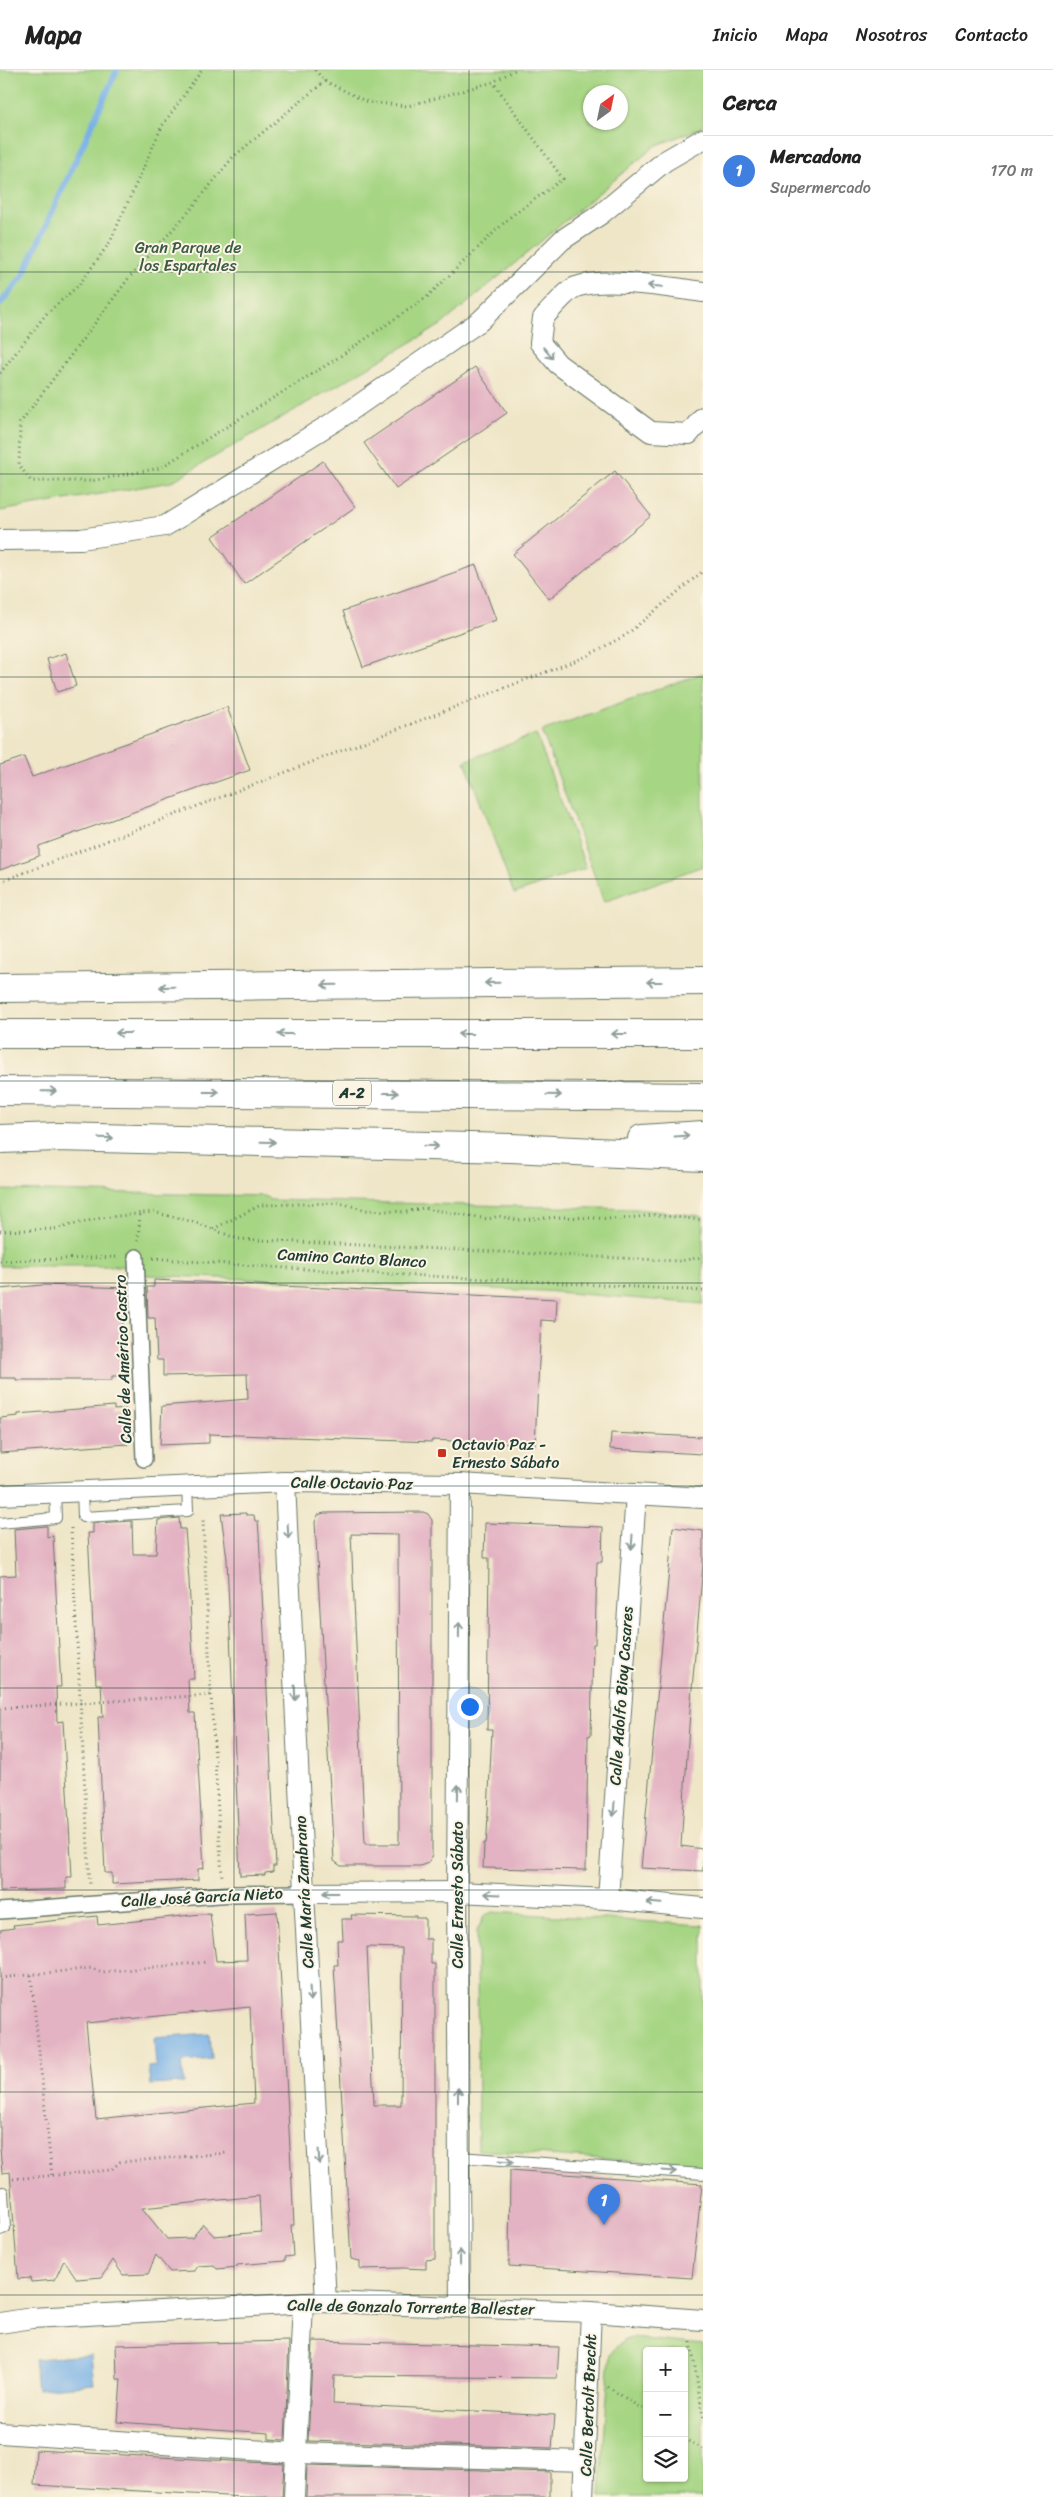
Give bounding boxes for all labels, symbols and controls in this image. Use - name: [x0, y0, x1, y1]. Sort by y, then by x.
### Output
- text: Mapa: [25, 14, 81, 56]
- text: Inicio: [713, 19, 758, 51]
- text: Mapa: [786, 19, 828, 51]
- text: Nosotros: [856, 19, 927, 51]
- text: Contacto: [955, 19, 1028, 51]
- text: Cerca: [723, 84, 777, 122]
- north arrow: [583, 85, 628, 130]
- text: Mercadona: [770, 140, 861, 173]
- text: 1: [736, 156, 742, 185]
- text: 170 m: [990, 156, 1033, 185]
- text: Supermercado: [770, 173, 871, 202]
- park label: Gran Parque de los Espartales: [135, 233, 241, 280]
- one-way arrow: [647, 281, 663, 291]
- one-way arrow: [543, 346, 554, 359]
- one-way arrow: [647, 977, 663, 986]
- one-way arrow: [484, 978, 500, 987]
- one-way arrow: [322, 980, 338, 990]
- one-way arrow: [159, 982, 176, 992]
- one-way arrow: [115, 1028, 132, 1038]
- one-way arrow: [278, 1029, 294, 1039]
- one-way arrow: [458, 1029, 474, 1039]
- one-way arrow: [612, 1029, 628, 1039]
- road number: A-2: [333, 1080, 371, 1106]
- one-way arrow: [40, 1086, 56, 1096]
- one-way arrow: [202, 1087, 219, 1097]
- one-way arrow: [382, 1088, 399, 1098]
- one-way arrow: [545, 1090, 561, 1100]
- one-way arrow: [673, 1132, 689, 1141]
- one-way arrow: [98, 1133, 114, 1143]
- one-way arrow: [260, 1137, 276, 1147]
- one-way arrow: [422, 1141, 438, 1151]
- street label: Camino Canto Blanco: [277, 1240, 427, 1276]
- street label: Calle de Américo Castro: [106, 1274, 140, 1444]
- place label: Octavio Paz - Ernesto Sábato: [452, 1430, 559, 1477]
- marker: Octavio Paz - Ernesto Sábato: [436, 1447, 448, 1459]
- street label: Calle Octavio Paz: [291, 1467, 414, 1499]
- one-way arrow: [283, 1522, 292, 1538]
- one-way arrow: [627, 1534, 636, 1550]
- street label: Calle Adolfo Bioy Casares: [600, 1605, 642, 1786]
- one-way arrow: [454, 1622, 464, 1638]
- one-way arrow: [290, 1685, 299, 1701]
- your location: [457, 1694, 483, 1720]
- one-way arrow: [453, 1784, 463, 1800]
- one-way arrow: [609, 1801, 619, 1817]
- street label: Calle María Zambrano: [286, 1815, 322, 1969]
- street label: Calle Ernesto Sábato: [443, 1821, 472, 1969]
- street label: Calle José García Nieto: [120, 1878, 284, 1916]
- one-way arrow: [322, 1888, 338, 1898]
- one-way arrow: [485, 1889, 501, 1898]
- one-way arrow: [647, 1898, 663, 1908]
- one-way arrow: [305, 1986, 314, 2002]
- one-way arrow: [453, 2087, 463, 2103]
- one-way arrow: [315, 2148, 324, 2164]
- one-way arrow: [498, 2156, 514, 2165]
- one-way arrow: [660, 2167, 676, 2176]
- pin: 1: [588, 2184, 620, 2225]
- one-way arrow: [455, 2249, 464, 2265]
- street label: Calle de Gonzalo Torrente Ballester: [287, 2290, 536, 2324]
- street label: Calle Bertolt Brecht: [571, 2333, 605, 2477]
- map controls: [643, 2347, 688, 2482]
- button: +: [643, 2347, 688, 2392]
- button: −: [643, 2392, 688, 2437]
- button: layers: [643, 2437, 688, 2482]

